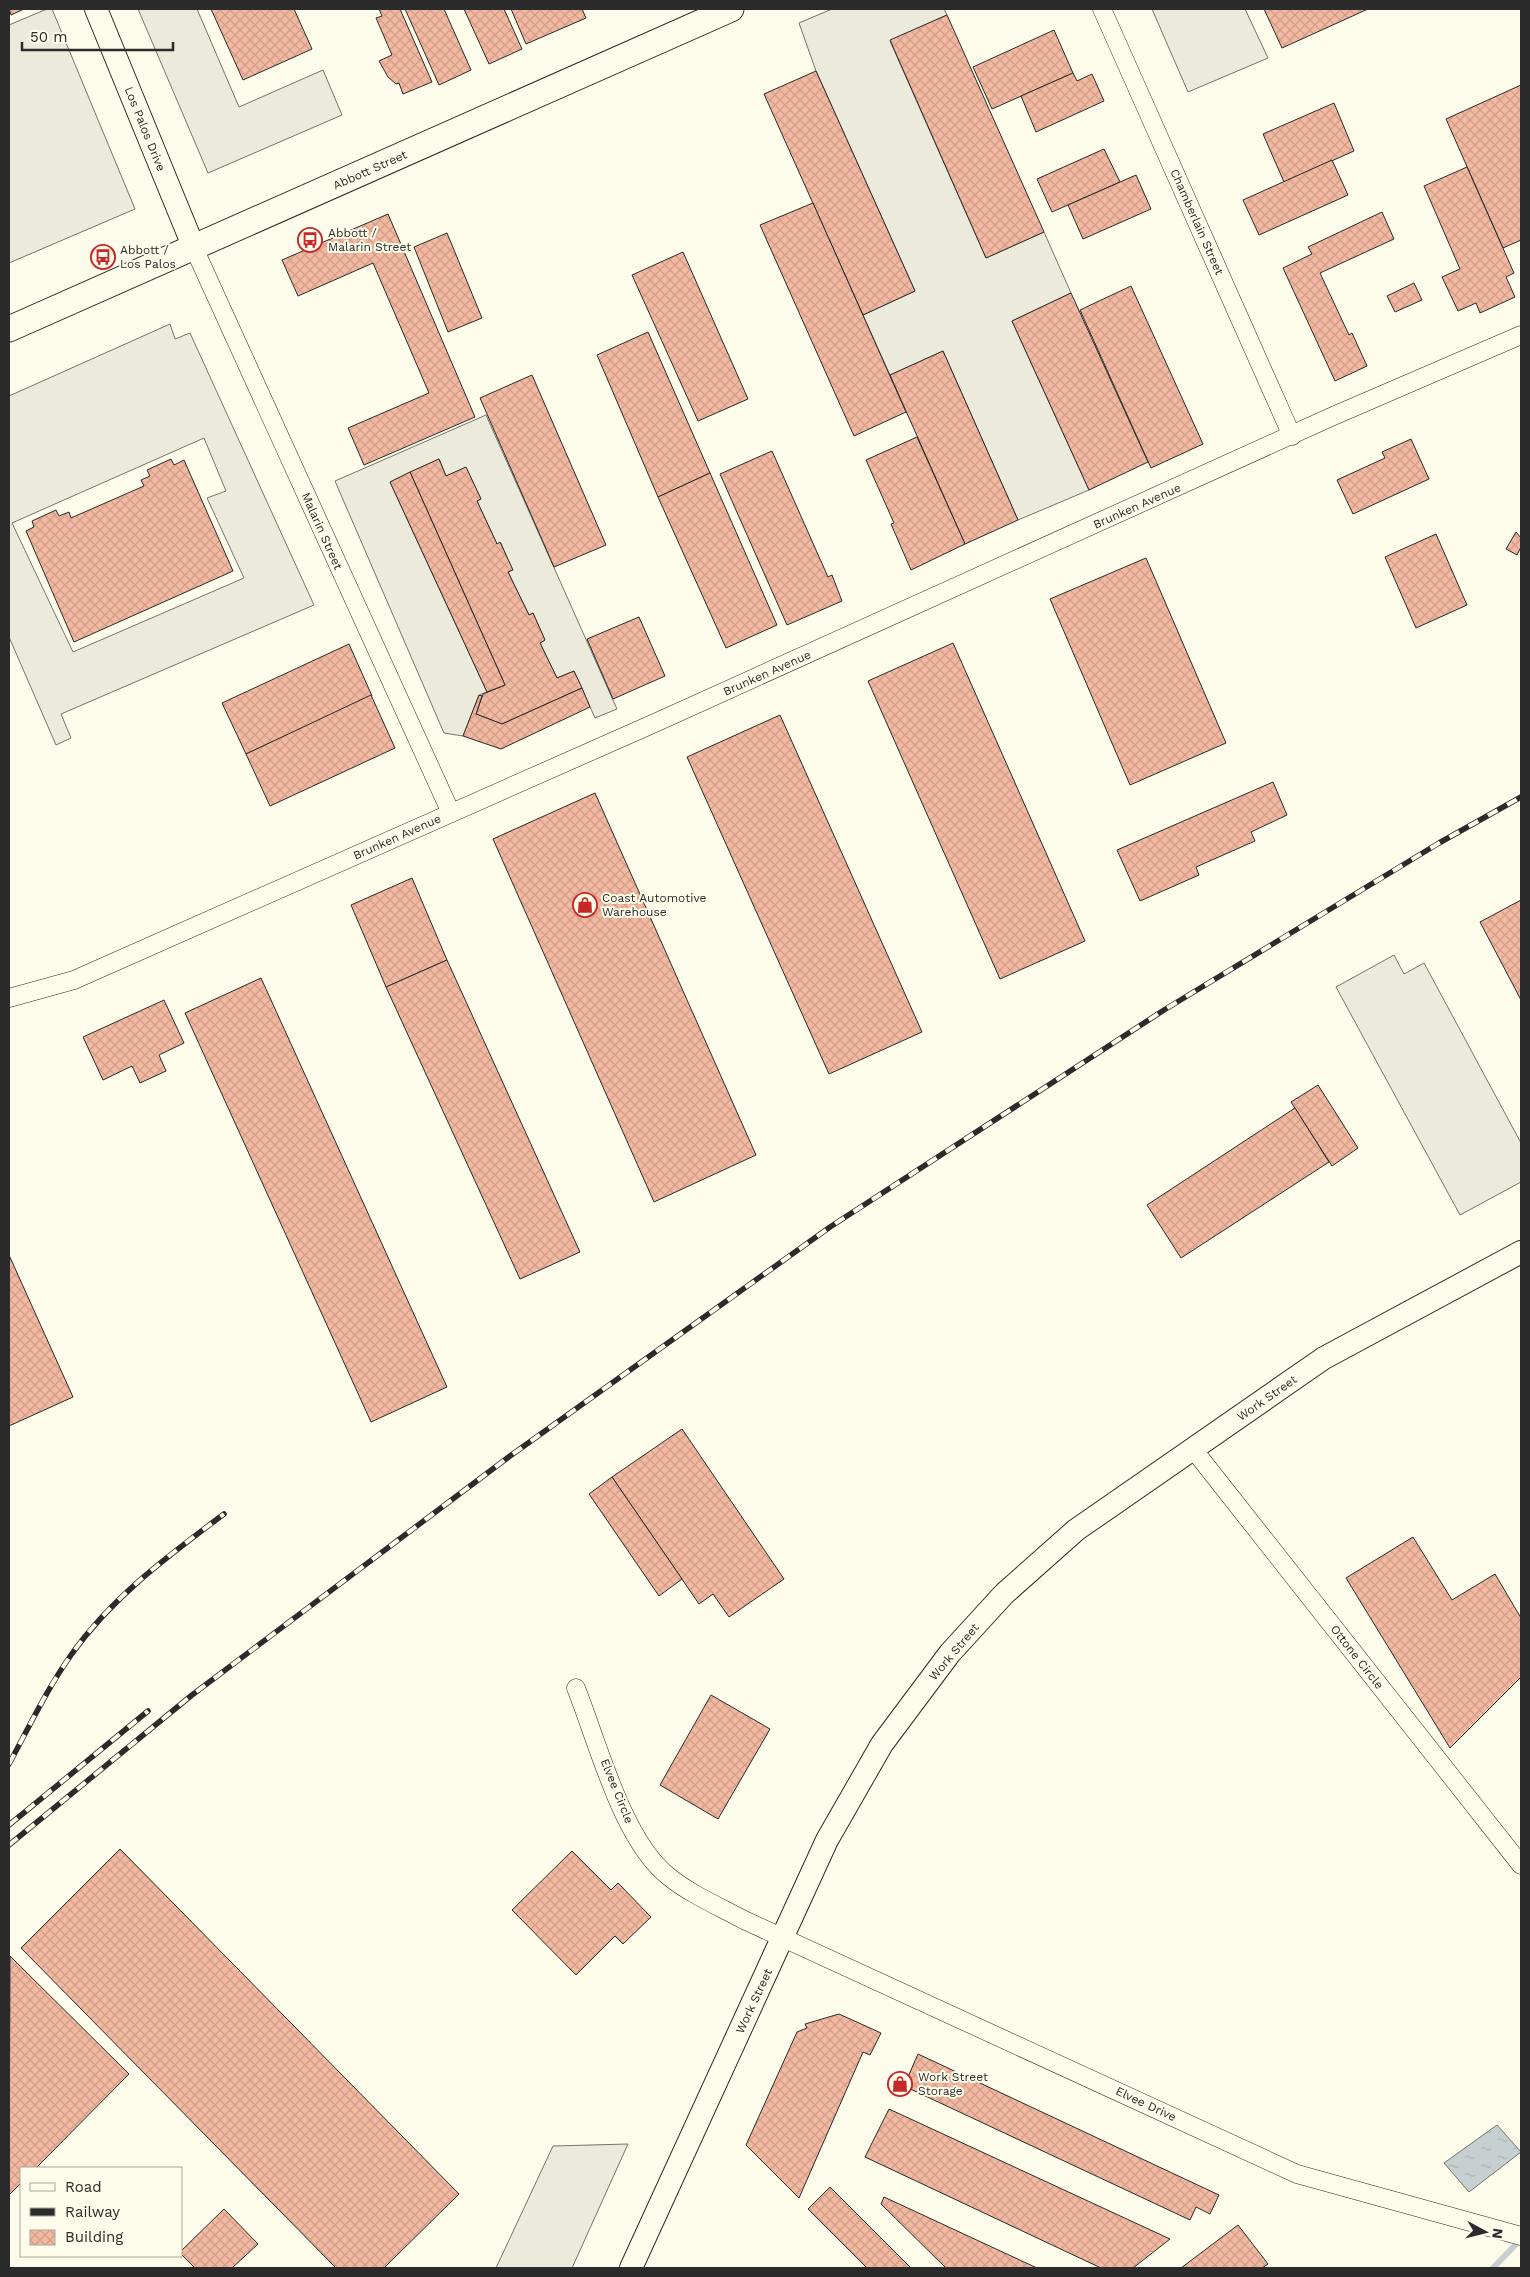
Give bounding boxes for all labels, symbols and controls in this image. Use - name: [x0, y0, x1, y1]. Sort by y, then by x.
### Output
- scale bar: [22, 20, 174, 52]
- text: 50 m: [30, 28, 67, 46]
- street label: Los Palos Drive: [122, 85, 168, 173]
- street label: Abbott Street: [331, 147, 409, 193]
- street label: Chamberlain Street: [1167, 167, 1227, 277]
- place label: Abbott / Malarin Street: [328, 226, 411, 254]
- bus stop icon: Abbott / Malarin Street: [297, 227, 323, 253]
- place label: Abbott / Los Palos: [120, 243, 176, 271]
- bus stop icon: Abbott / Los Palos: [90, 244, 116, 270]
- street label: Brunken Avenue: [1091, 480, 1183, 532]
- street label: Malarin Street: [299, 490, 345, 572]
- street label: Brunken Avenue: [721, 647, 813, 699]
- street label: Brunken Avenue: [351, 811, 443, 863]
- place label: Coast Automotive Warehouse: [602, 891, 707, 919]
- shop icon: Coast Automotive Warehouse: [572, 892, 598, 918]
- street label: Work Street: [1234, 1372, 1300, 1424]
- street label: Work Street: [926, 1621, 982, 1683]
- street label: Ottone Circle: [1328, 1622, 1386, 1692]
- street label: Elvee Circle: [598, 1757, 636, 1826]
- street label: Work Street: [733, 1966, 775, 2036]
- place label: Work Street Storage: [918, 2070, 988, 2098]
- shop icon: Work Street Storage: [887, 2071, 913, 2097]
- street label: Elvee Drive: [1114, 2084, 1179, 2124]
- legend: [20, 2167, 182, 2257]
- text: Road: [65, 2178, 102, 2196]
- text: Railway: [65, 2203, 120, 2221]
- north arrow: [1460, 2207, 1510, 2257]
- text: N: [1489, 2227, 1506, 2240]
- text: Building: [65, 2228, 123, 2246]

